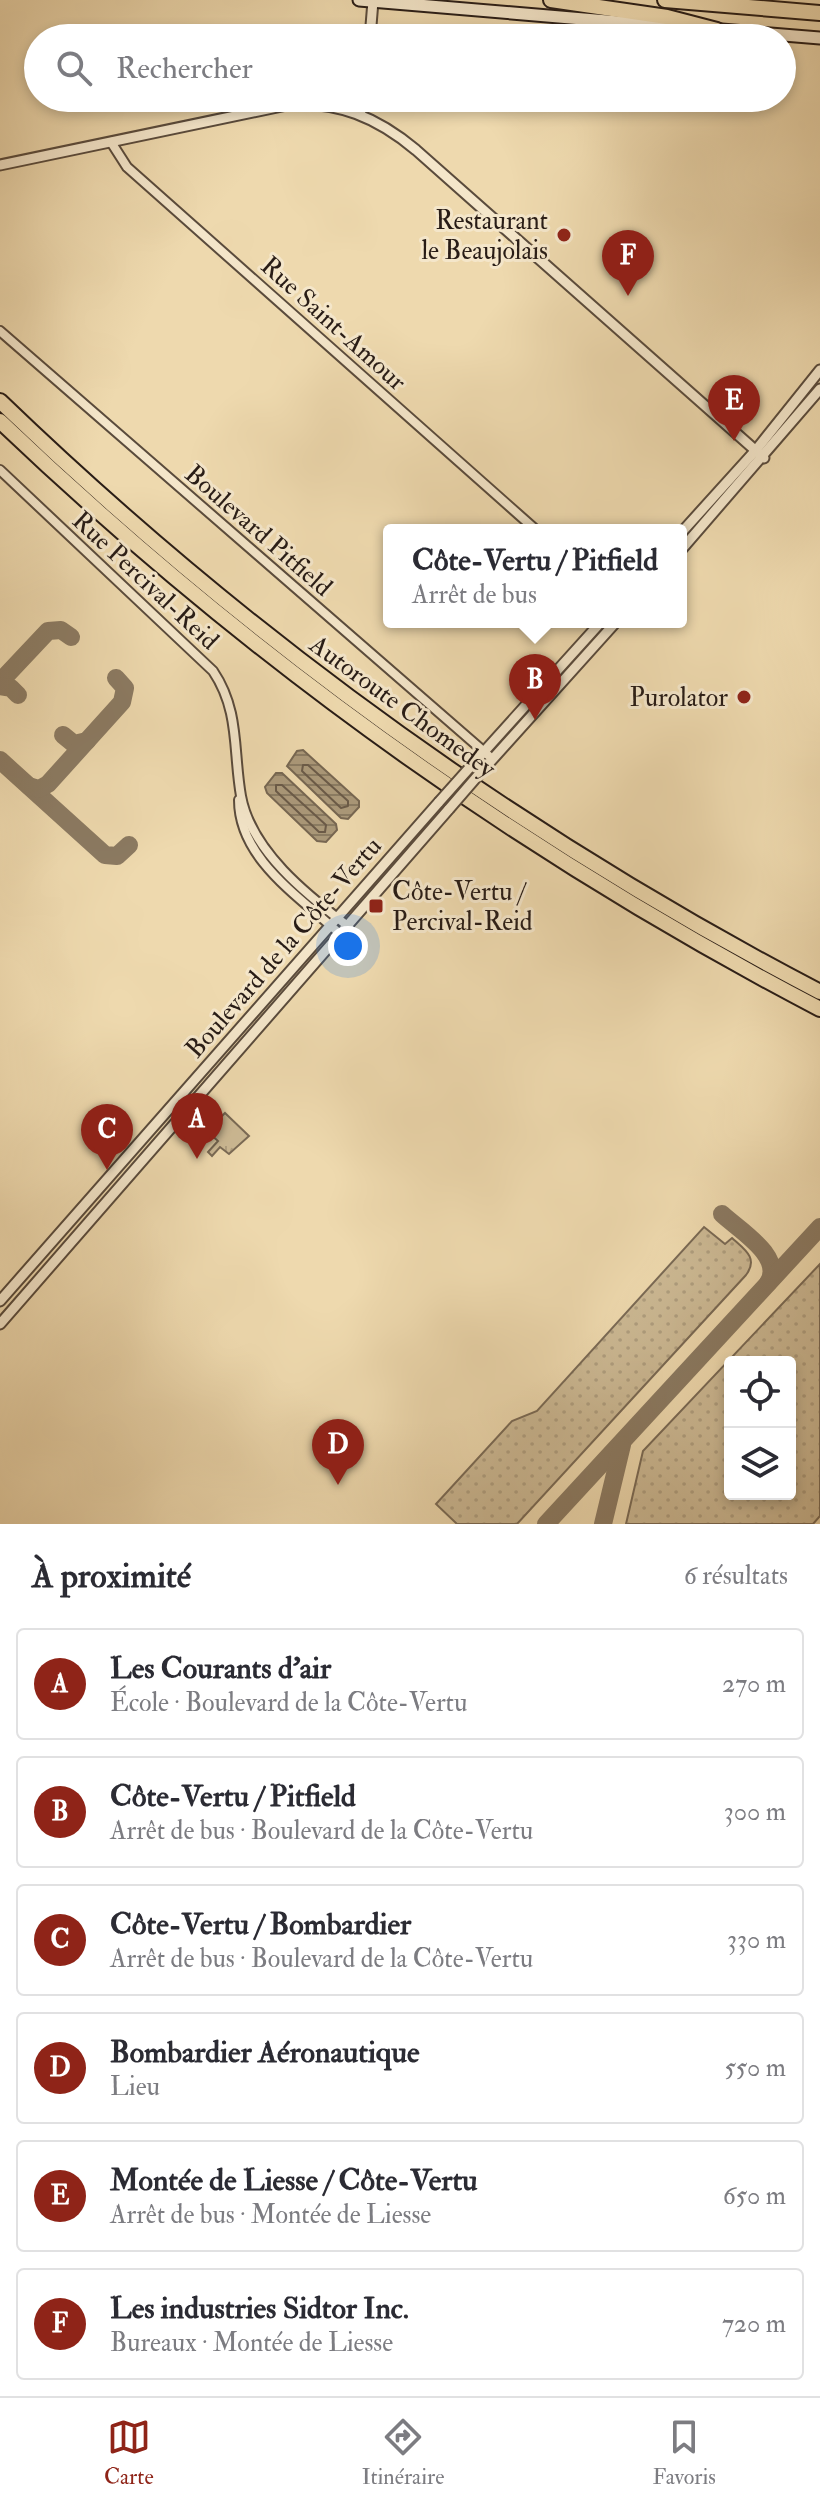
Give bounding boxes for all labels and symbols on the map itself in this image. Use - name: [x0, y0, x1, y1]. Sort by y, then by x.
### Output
- place label: Restaurant le Beaujolais: [421, 205, 548, 267]
- marker: Restaurant le Beaujolais: [555, 226, 573, 244]
- pin: F: [602, 230, 654, 296]
- street label: Rue Saint-Amour: [254, 250, 413, 398]
- pin: E: [708, 375, 760, 441]
- street label: Boulevard Pitfield: [178, 458, 339, 604]
- street label: Rue Percival-Reid: [65, 505, 225, 657]
- street label: Autoroute Chomedey: [302, 628, 502, 785]
- pin: B: [509, 654, 561, 720]
- place label: Purolator: [629, 682, 728, 714]
- marker: Purolator: [735, 688, 753, 706]
- street label: Boulevard de la Côte-Vertu: [179, 831, 389, 1065]
- place label: Côte-Vertu / Percival-Reid: [392, 876, 533, 938]
- marker: Côte-Vertu / Percival-Reid: [367, 897, 385, 915]
- your location: [328, 926, 368, 966]
- pin: A: [171, 1093, 223, 1159]
- pin: C: [81, 1104, 133, 1170]
- pin: D: [312, 1419, 364, 1485]

